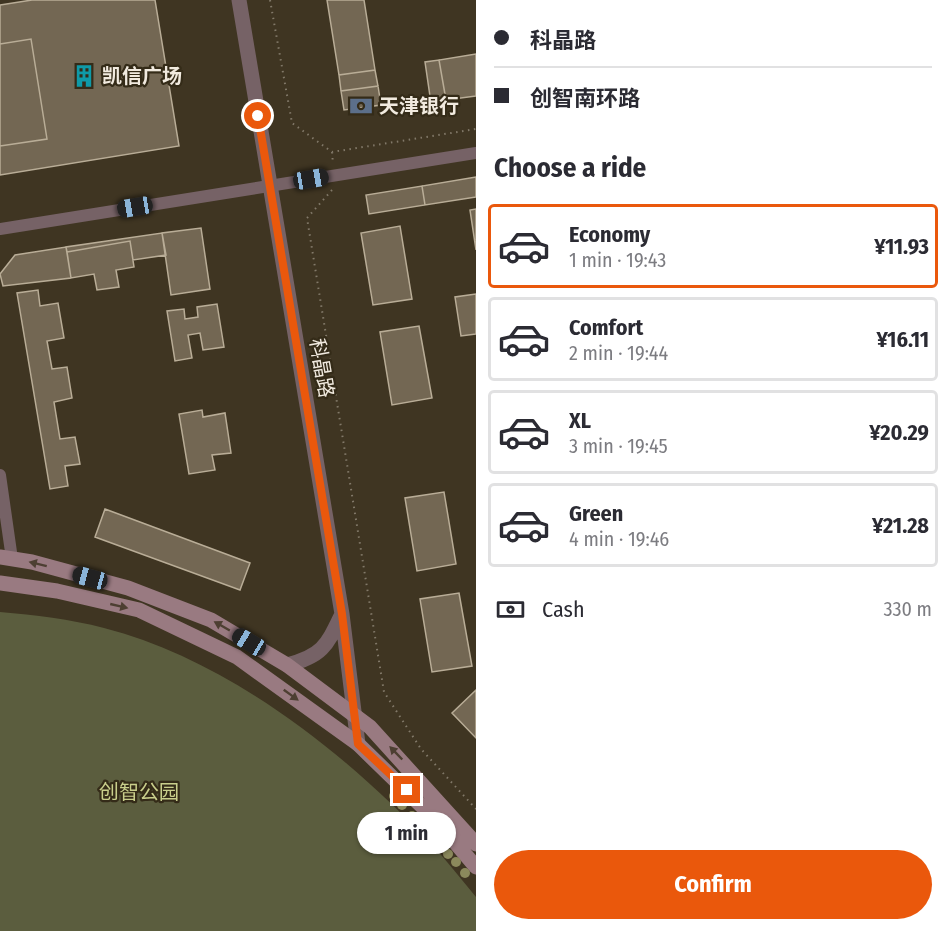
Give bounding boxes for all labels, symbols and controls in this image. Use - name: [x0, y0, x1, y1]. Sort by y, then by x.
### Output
- text: 科晶路: [530, 27, 596, 54]
- building icon: 凯信广场: [71, 63, 97, 89]
- place label: 凯信广场: [102, 64, 182, 88]
- text: 创智南环路: [530, 85, 640, 112]
- bank icon: 天津银行: [348, 93, 374, 119]
- place label: 天津银行: [379, 94, 459, 118]
- route start: [244, 102, 271, 129]
- text: Choose a ride: [494, 152, 646, 184]
- car: [292, 167, 330, 191]
- car: [116, 195, 154, 219]
- icon: car: [497, 219, 551, 273]
- text: Economy: [569, 221, 650, 248]
- text: ¥11.93: [874, 233, 929, 260]
- text: 1 min · 19:43: [569, 248, 666, 272]
- icon: car: [497, 312, 551, 366]
- text: Comfort: [569, 314, 643, 341]
- text: ¥16.11: [876, 326, 929, 353]
- street label: 科晶路: [305, 336, 339, 400]
- text: 2 min · 19:44: [569, 341, 668, 365]
- icon: car: [497, 405, 551, 459]
- text: XL: [569, 407, 591, 434]
- text: ¥20.29: [869, 419, 929, 446]
- text: 3 min · 19:45: [569, 434, 668, 458]
- icon: car: [497, 498, 551, 552]
- text: Green: [569, 500, 623, 527]
- text: ¥21.28: [872, 512, 929, 539]
- text: 4 min · 19:46: [569, 527, 669, 551]
- one-way arrow: [29, 559, 47, 569]
- car: [70, 565, 110, 591]
- icon: cash: [494, 593, 527, 626]
- text: Cash: [542, 596, 585, 623]
- text: 330 m: [883, 597, 932, 621]
- one-way arrow: [110, 601, 128, 611]
- one-way arrow: [214, 621, 230, 632]
- car: [229, 625, 269, 659]
- one-way arrow: [283, 689, 298, 701]
- one-way arrow: [389, 747, 403, 761]
- route end: [393, 776, 420, 803]
- park label: 创智公园: [99, 780, 179, 804]
- callout: 1 min: [358, 811, 456, 853]
- text: 1 min: [385, 821, 428, 845]
- button: Confirm: [494, 850, 932, 919]

